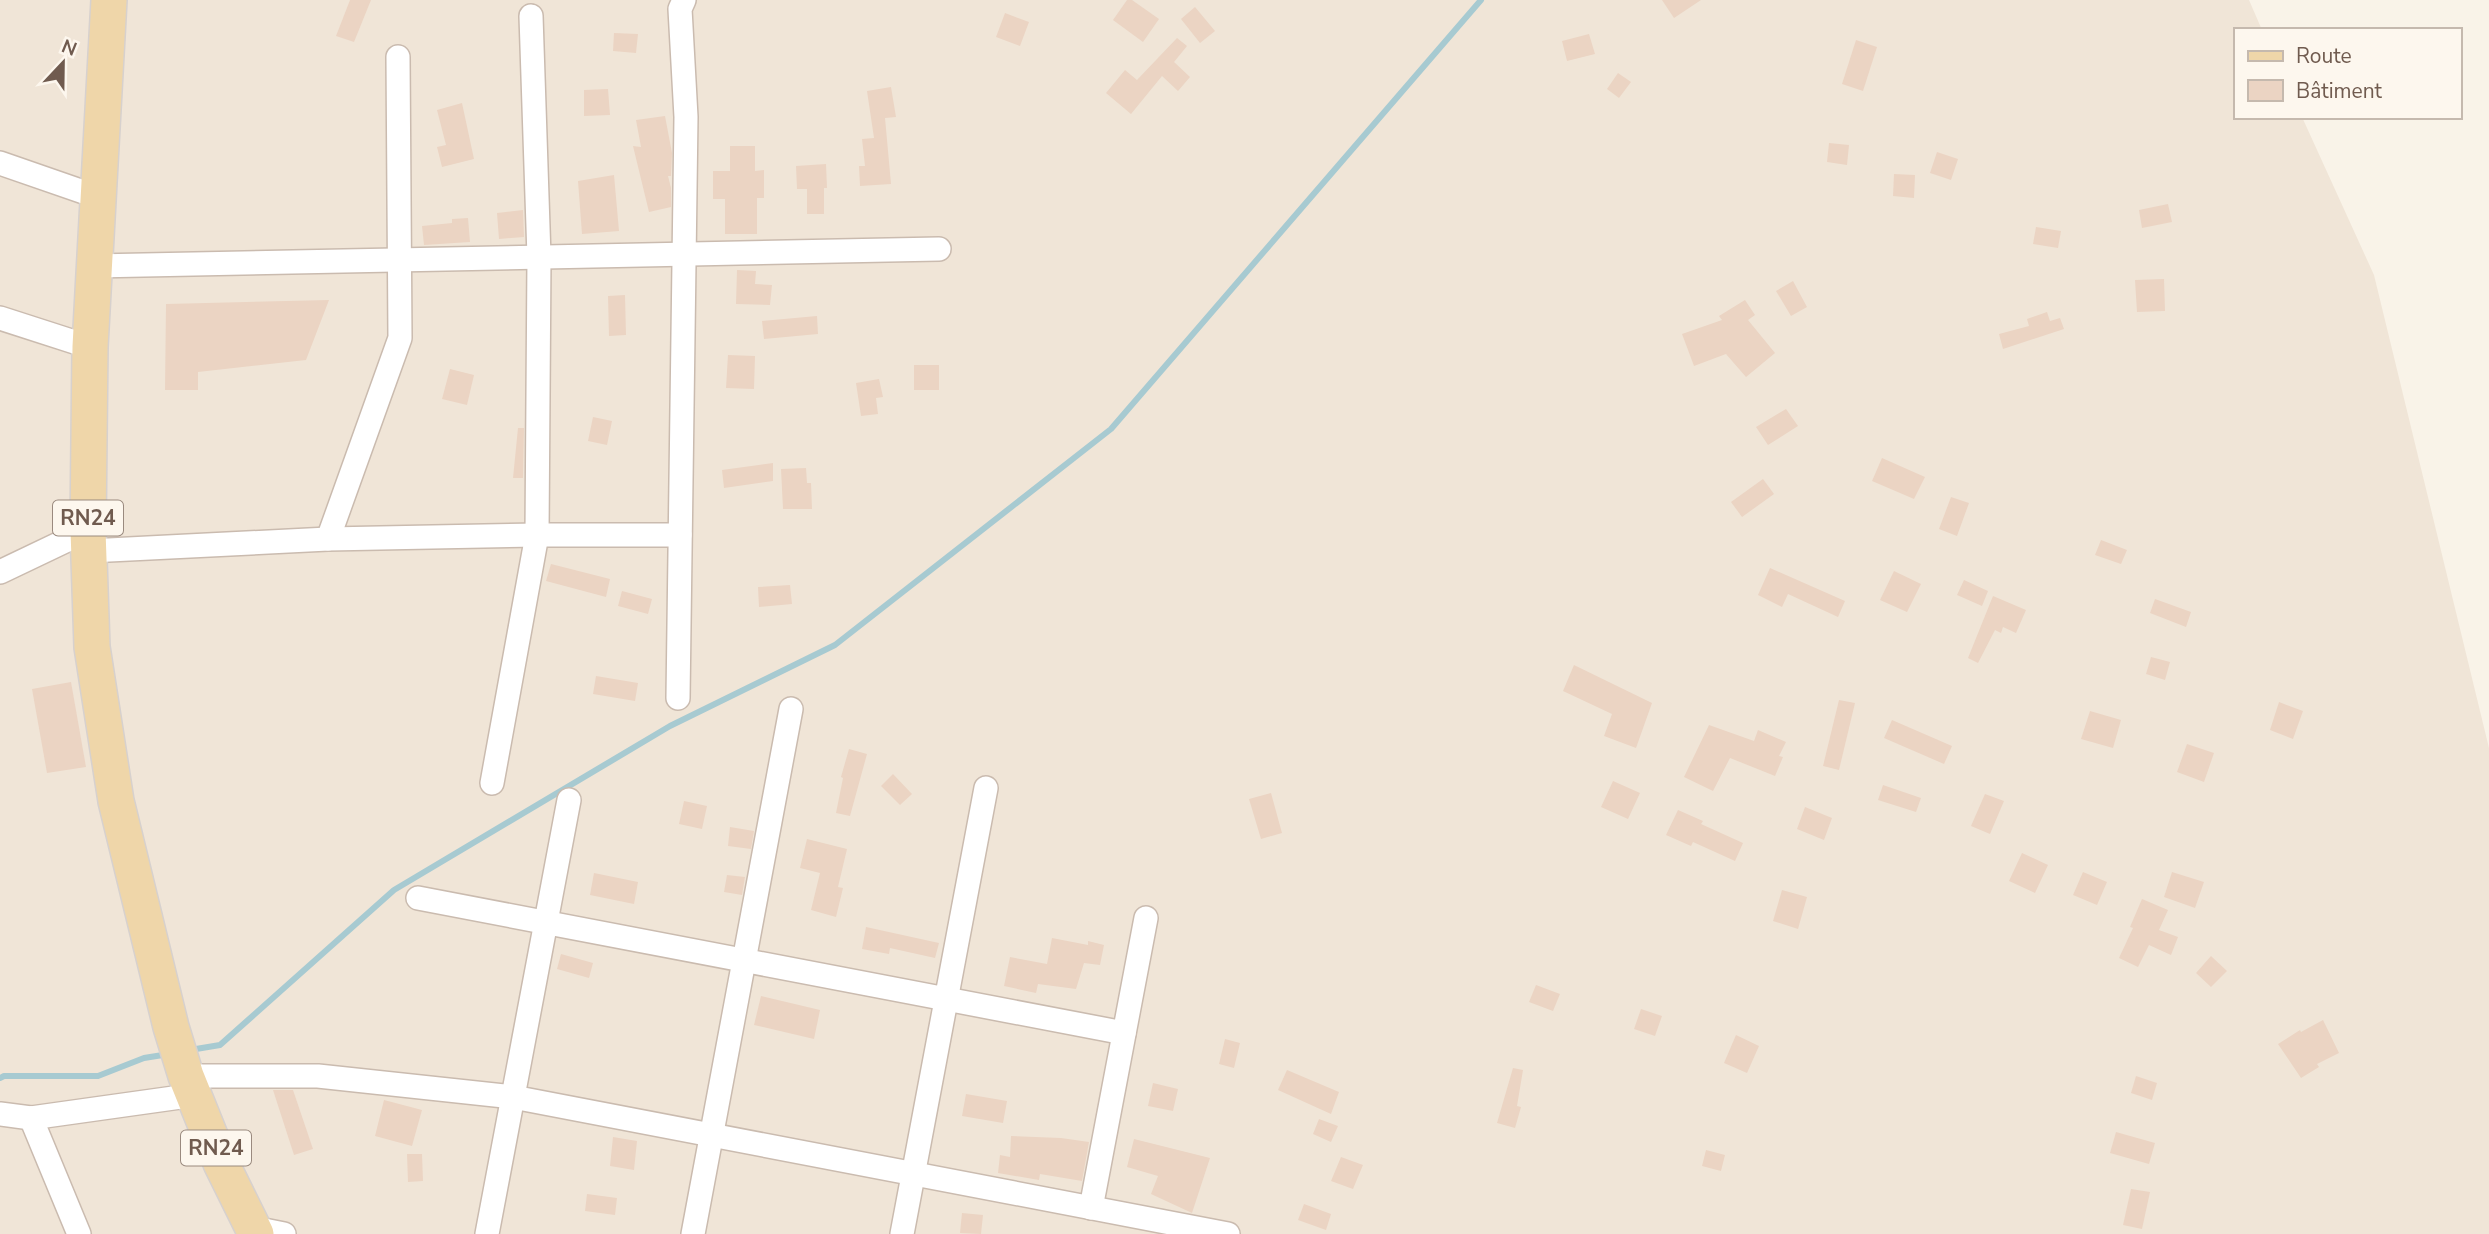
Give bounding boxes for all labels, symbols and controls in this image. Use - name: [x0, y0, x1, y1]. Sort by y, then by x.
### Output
- north arrow: [28, 28, 98, 98]
- legend: [2234, 28, 2461, 119]
- text: N: [58, 33, 80, 63]
- text: Route: [2296, 42, 2352, 70]
- text: Bâtiment: [2296, 77, 2383, 105]
- road number: RN24: [53, 500, 123, 536]
- road number: RN24: [181, 1130, 251, 1166]

